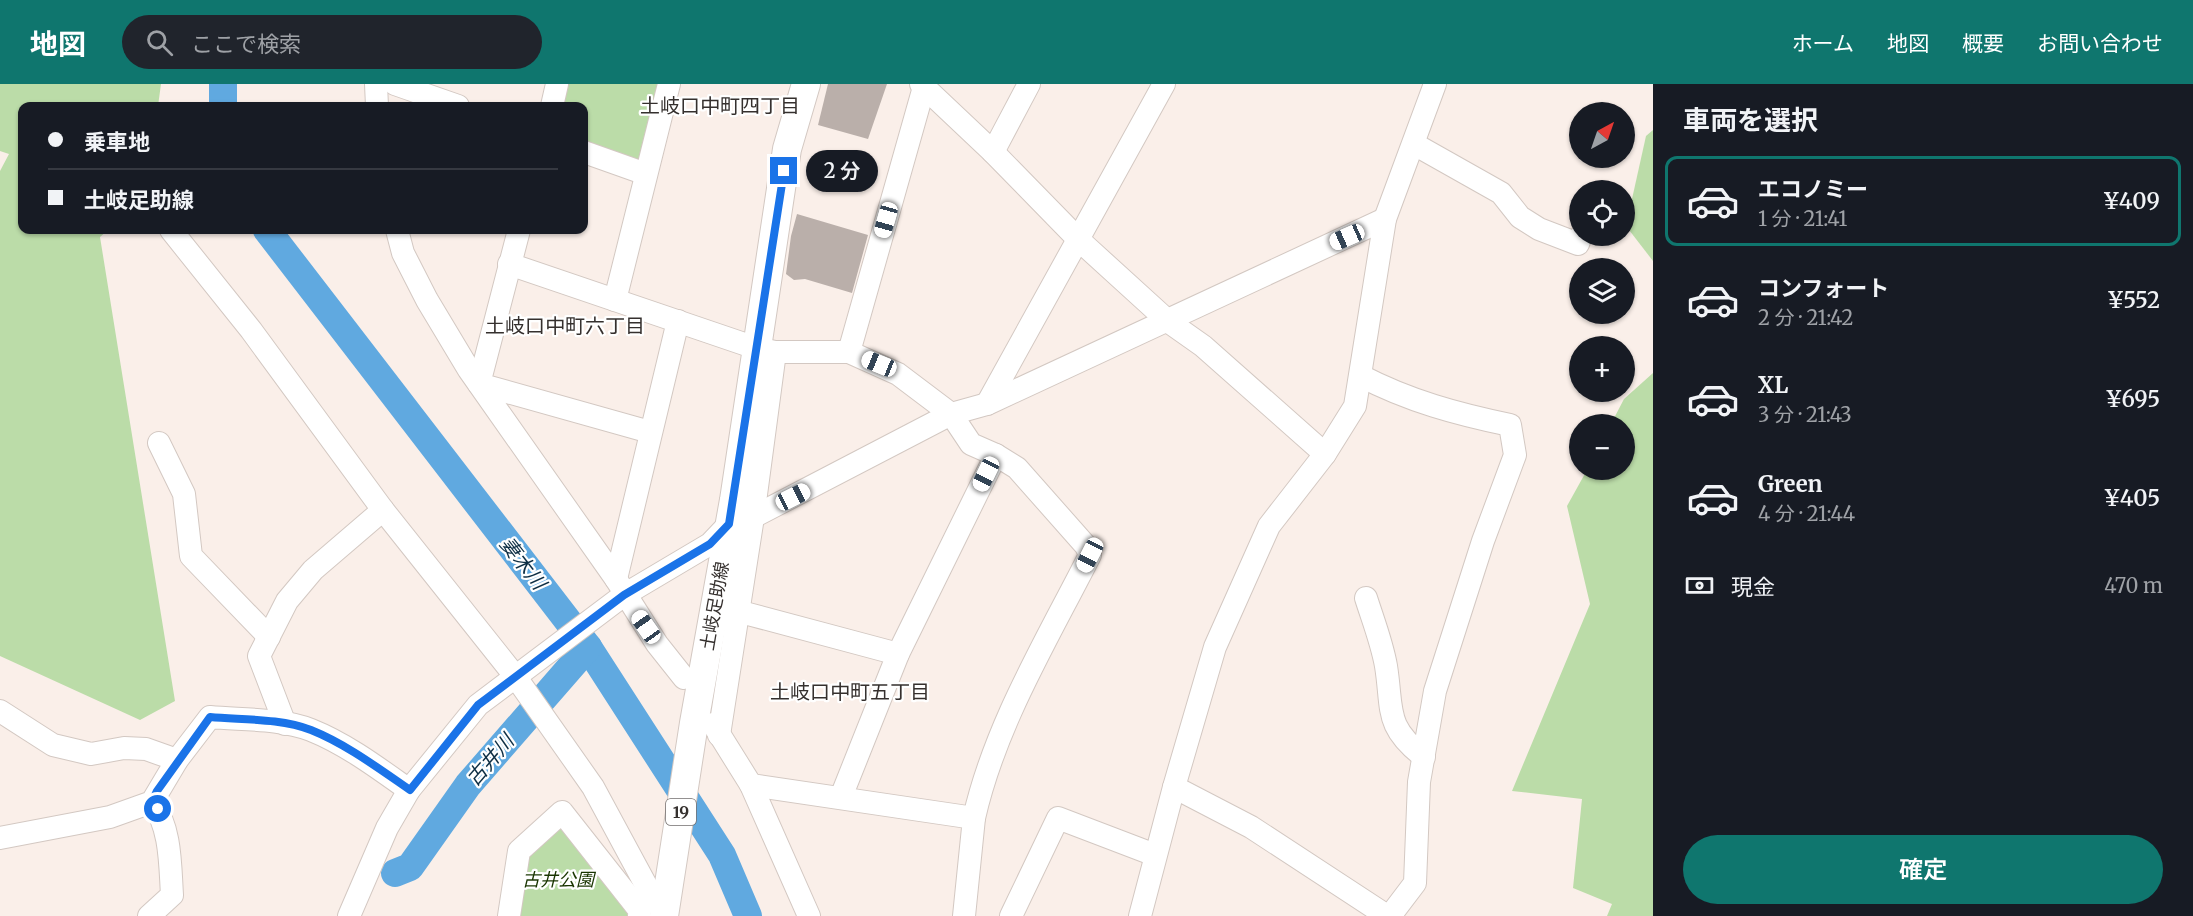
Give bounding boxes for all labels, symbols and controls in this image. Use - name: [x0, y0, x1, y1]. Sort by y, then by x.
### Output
- search box: [122, 15, 542, 69]
- text: 地図: [30, 26, 86, 62]
- icon: search: [143, 26, 176, 59]
- text: ここで検索: [191, 30, 301, 58]
- text: ホーム: [1792, 30, 1854, 57]
- text: 地図: [1887, 30, 1929, 57]
- text: 概要: [1962, 30, 2004, 57]
- text: お問い合わせ: [2037, 30, 2163, 57]
- district label: 土岐口中町四丁目: [640, 93, 800, 118]
- north arrow: [1569, 102, 1635, 168]
- map controls: [1569, 102, 1635, 480]
- text: 車両を選択: [1683, 103, 1818, 137]
- text: 乗車地: [84, 128, 150, 156]
- callout: 2 分: [805, 150, 877, 192]
- route end: [770, 157, 797, 184]
- text: 2 分: [824, 158, 860, 183]
- icon: car: [1686, 174, 1740, 228]
- text: エコノミー: [1758, 175, 1868, 203]
- button: locate: [1569, 180, 1635, 246]
- text: 土岐足助線: [84, 186, 194, 214]
- text: ¥409: [2103, 187, 2160, 215]
- car: [872, 200, 900, 240]
- text: 1 分 · 21:41: [1758, 206, 1847, 231]
- car: [1327, 221, 1367, 253]
- button: layers: [1569, 258, 1635, 324]
- icon: car: [1686, 273, 1740, 327]
- text: コンフォート: [1758, 274, 1889, 302]
- text: ¥552: [2107, 286, 2160, 314]
- text: 2 分 · 21:42: [1758, 305, 1853, 330]
- district label: 土岐口中町六丁目: [485, 313, 645, 338]
- button: +: [1569, 336, 1635, 402]
- car: [859, 349, 899, 379]
- text: XL: [1758, 371, 1788, 399]
- icon: car: [1686, 372, 1740, 426]
- text: ¥695: [2105, 385, 2160, 413]
- text: 3 分 · 21:43: [1758, 402, 1852, 427]
- button: −: [1569, 414, 1635, 480]
- car: [970, 454, 1002, 494]
- text: Green: [1758, 470, 1822, 498]
- icon: car: [1686, 471, 1740, 525]
- car: [773, 481, 813, 513]
- text: ¥405: [2104, 484, 2160, 512]
- text: 4 分 · 21:44: [1758, 501, 1855, 526]
- water label: 妻木川: [495, 531, 553, 596]
- car: [1074, 535, 1106, 575]
- street label: 土岐足助線: [695, 560, 734, 652]
- icon: cash: [1683, 569, 1716, 602]
- text: 現金: [1731, 573, 1775, 601]
- text: 470 m: [2104, 573, 2163, 598]
- car: [628, 607, 664, 647]
- district label: 土岐口中町五丁目: [770, 679, 930, 704]
- water label: 古井川: [461, 727, 520, 791]
- route start: [144, 795, 171, 822]
- road number: 19: [666, 799, 696, 825]
- button: 確定: [1683, 835, 2163, 904]
- park label: 古井公園: [522, 868, 597, 891]

